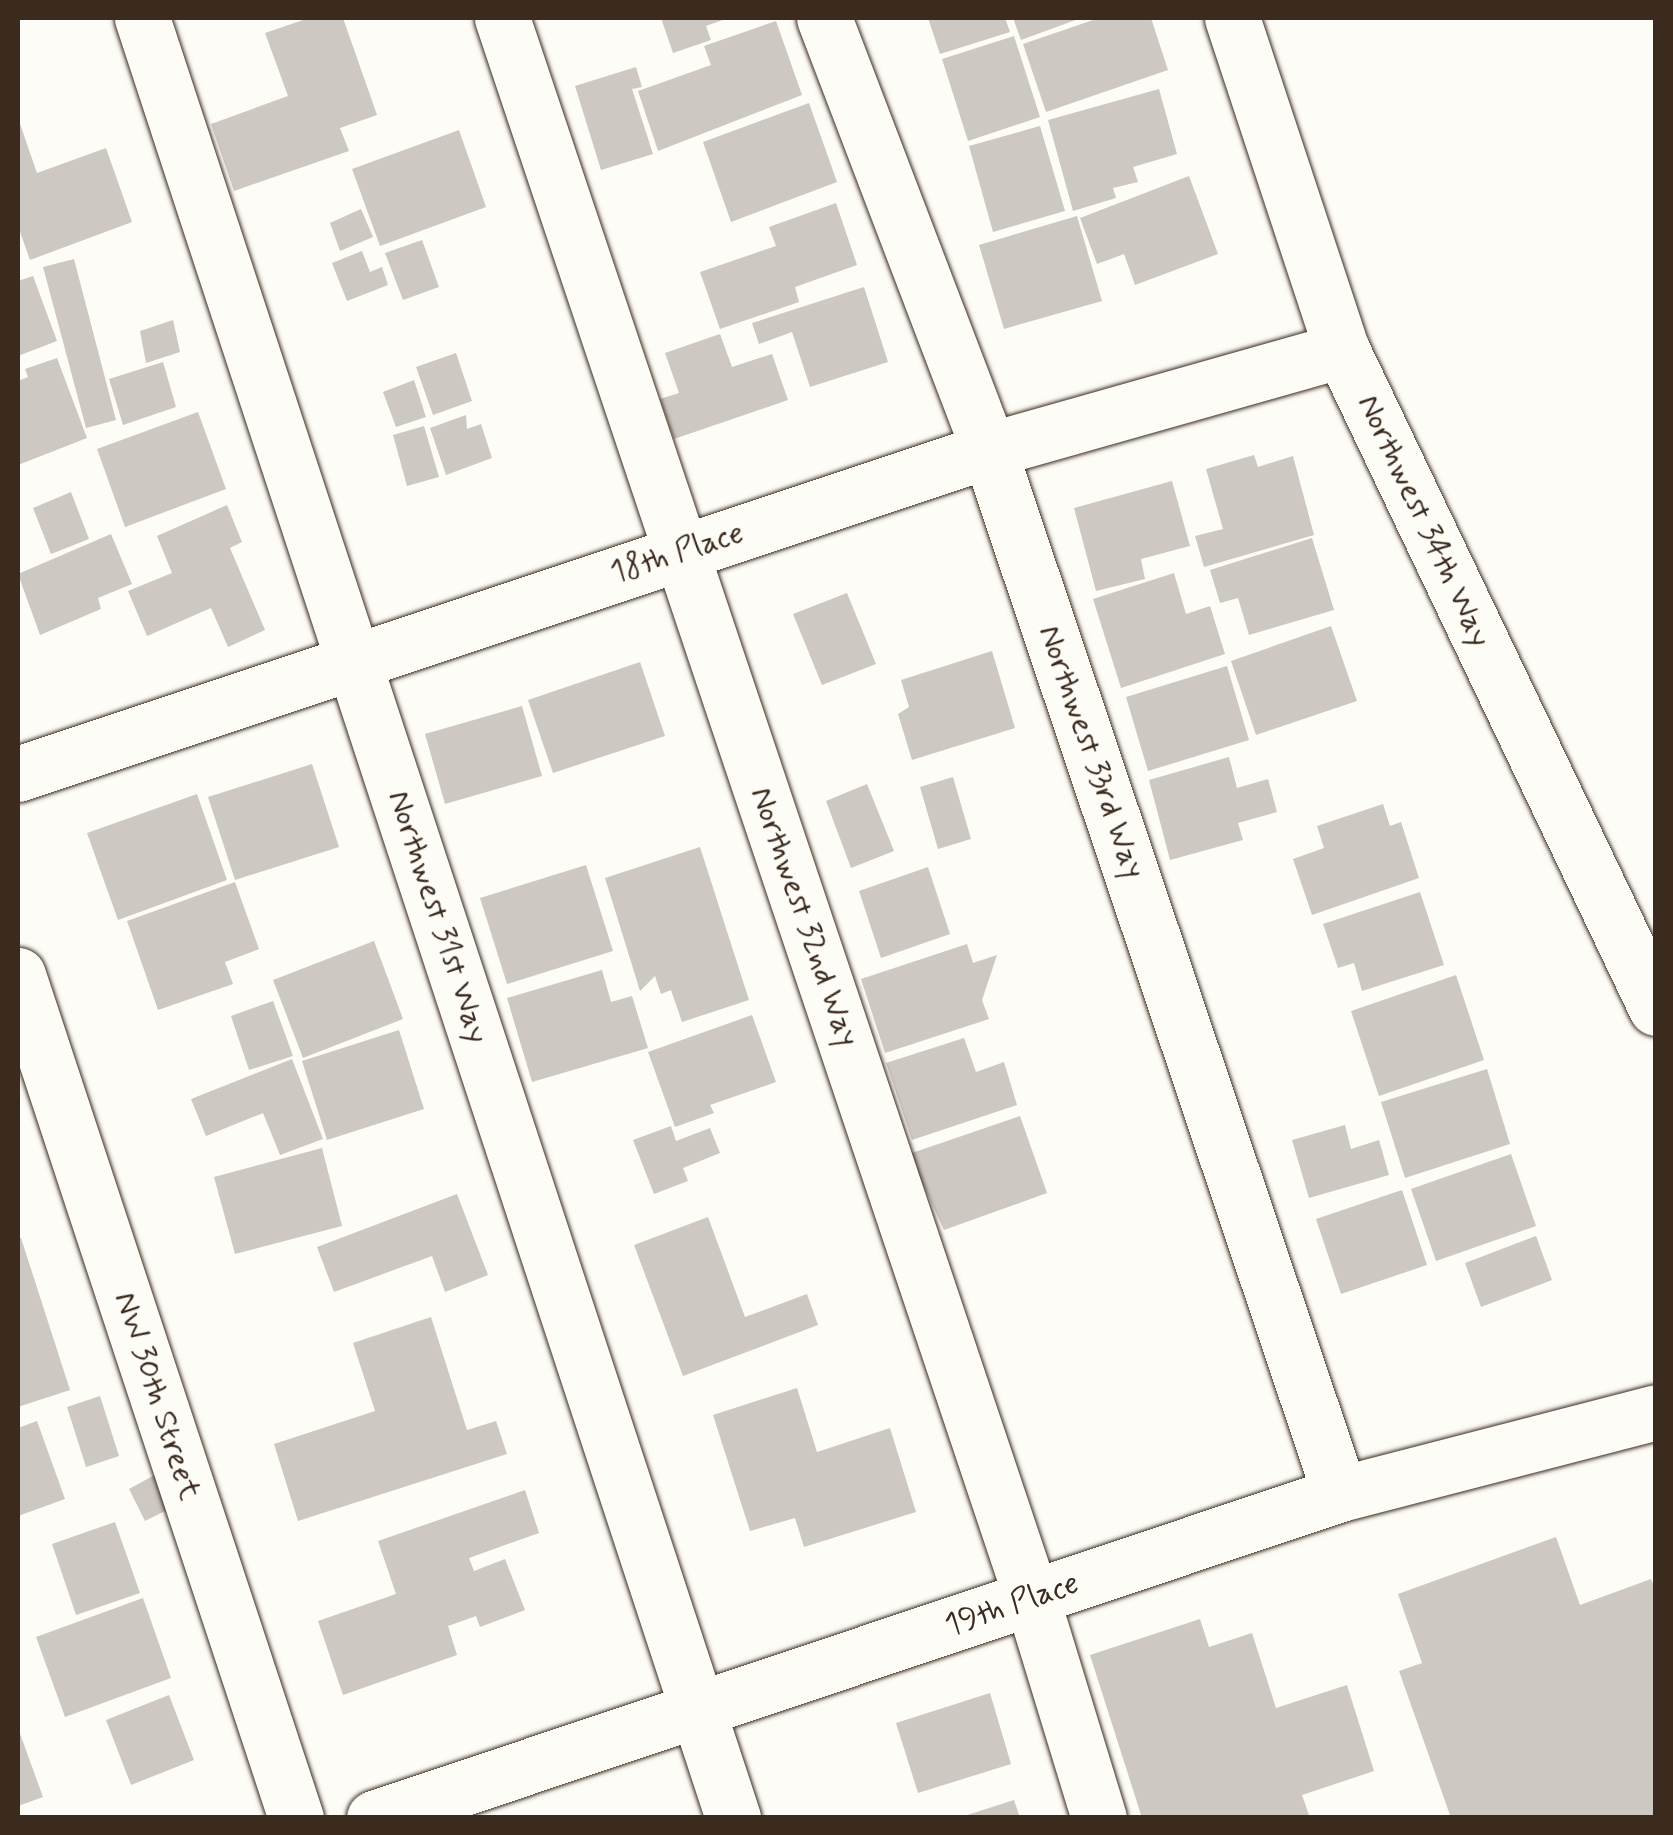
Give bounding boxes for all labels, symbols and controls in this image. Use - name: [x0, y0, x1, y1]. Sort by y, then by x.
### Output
- street label: Northwest 34th Way: [1349, 389, 1499, 653]
- street label: 18th Place: [605, 513, 749, 593]
- street label: Northwest 33rd Way: [1029, 618, 1153, 886]
- street label: Northwest 32nd Way: [741, 780, 867, 1054]
- street label: Northwest 31st Way: [379, 786, 497, 1048]
- street label: NW 30th Street: [105, 1287, 209, 1505]
- street label: 19th Place: [940, 1564, 1084, 1646]

